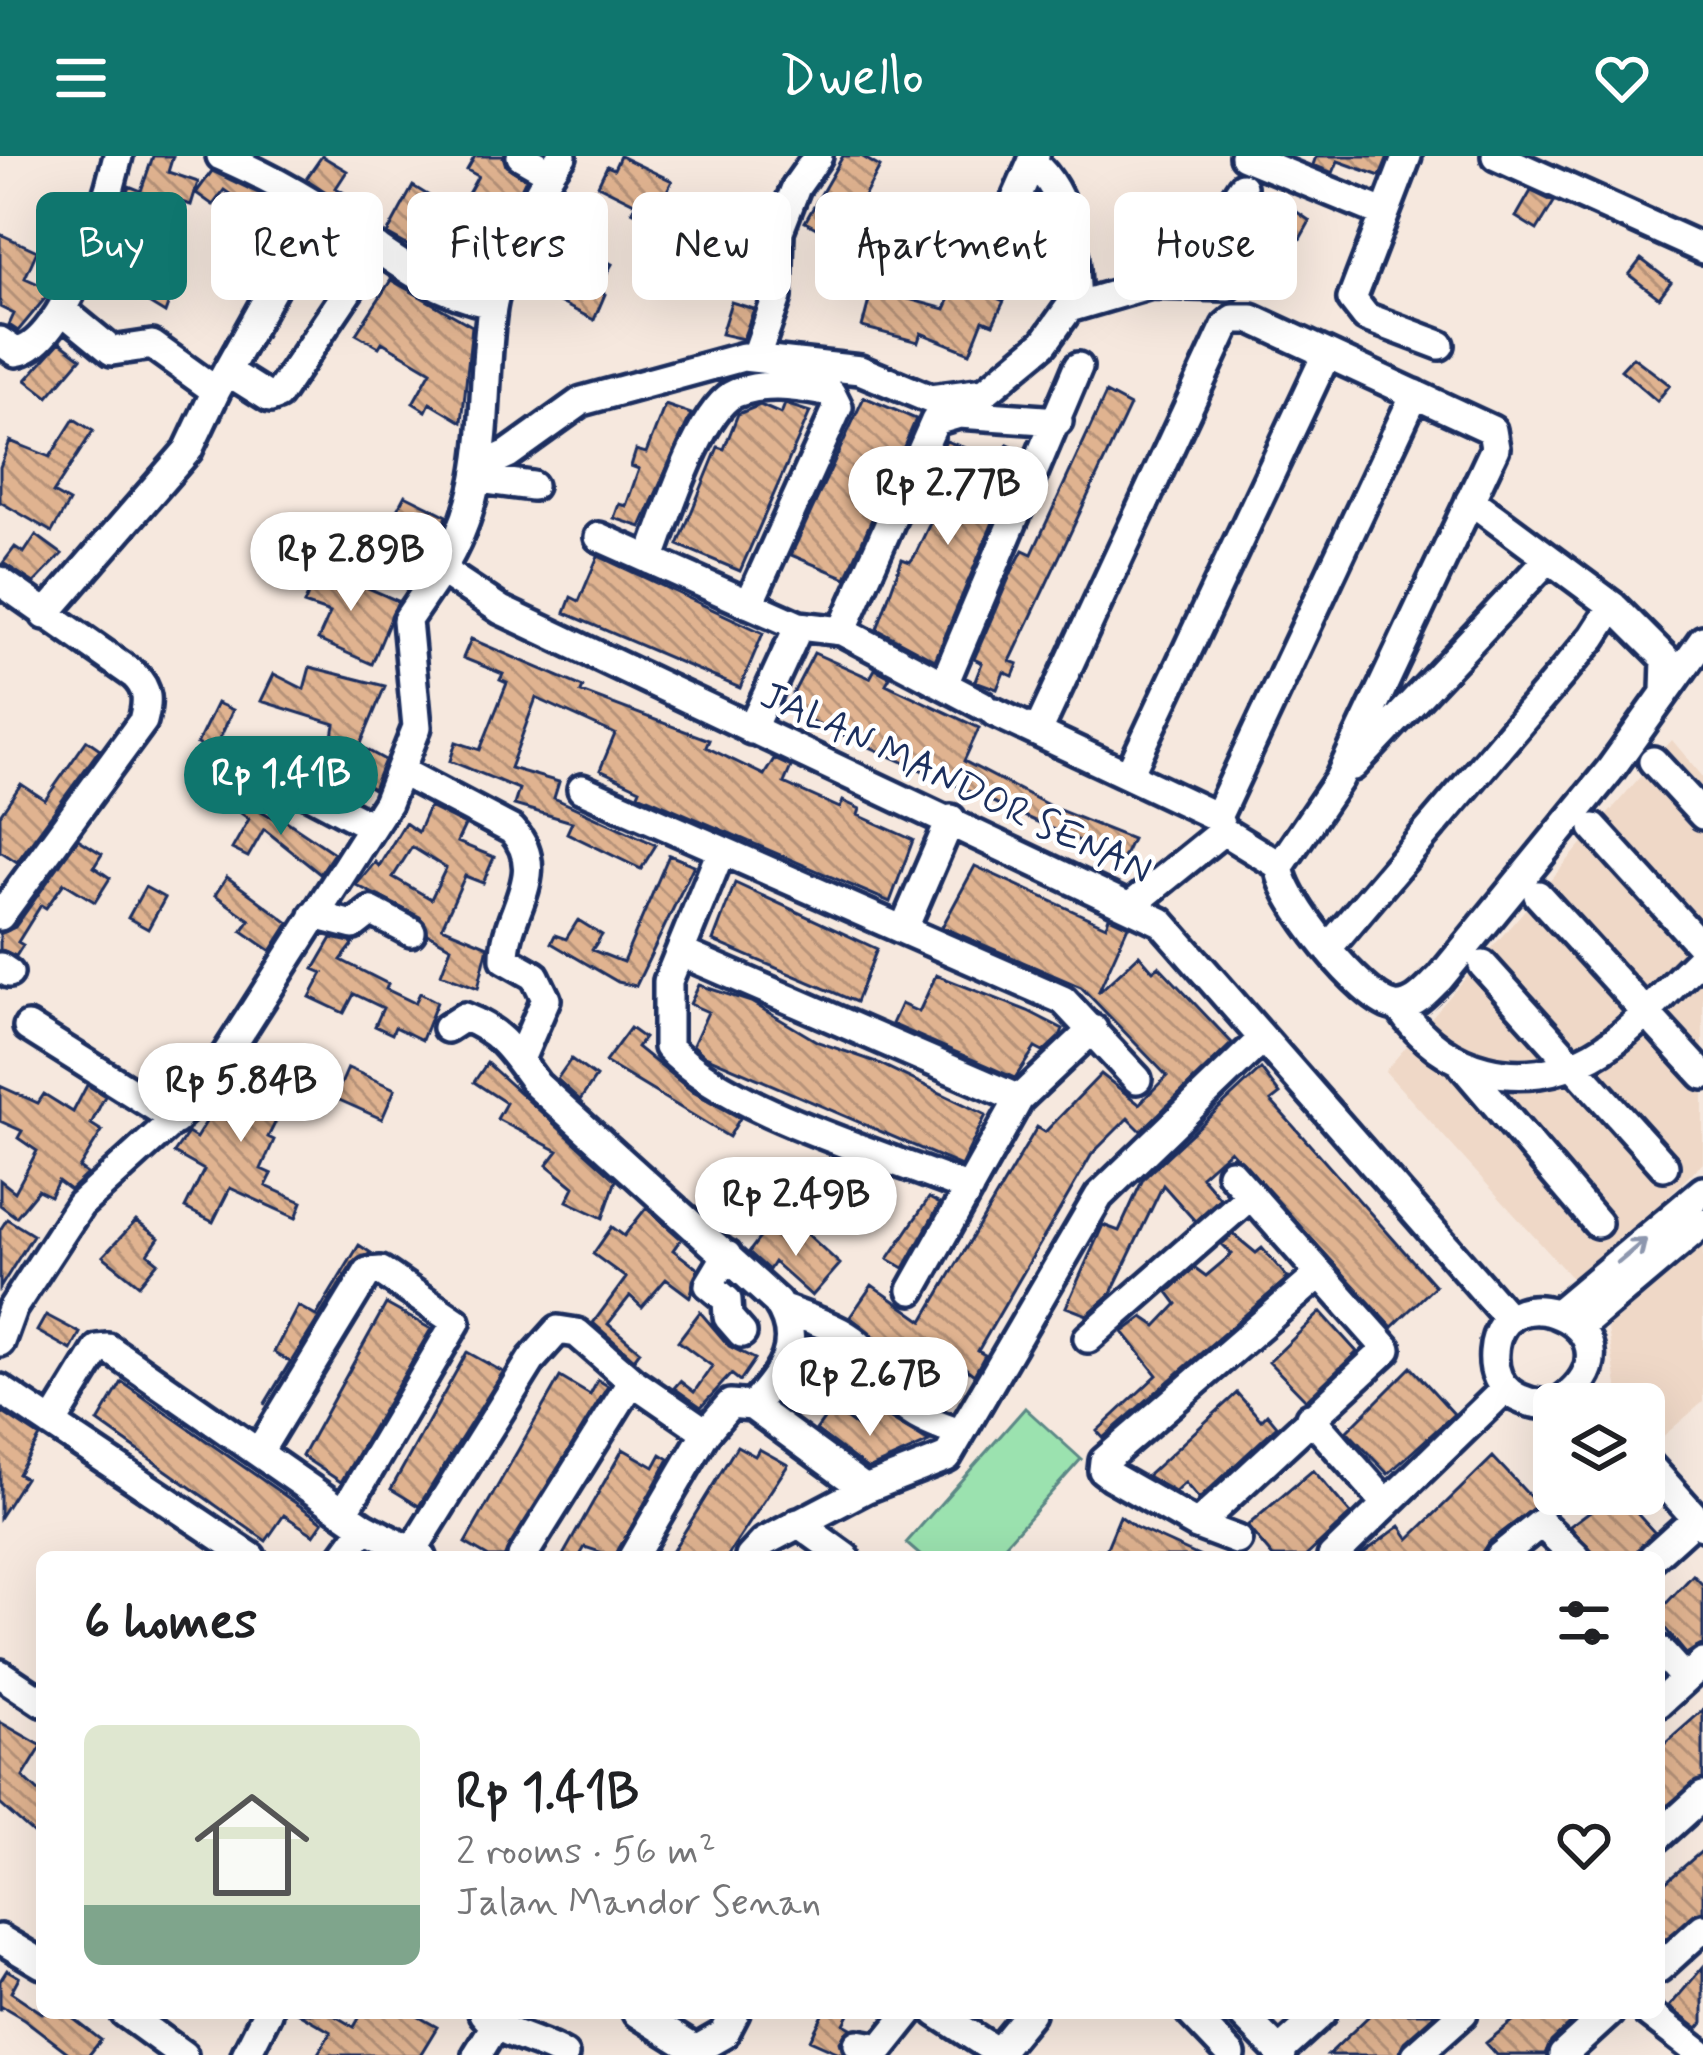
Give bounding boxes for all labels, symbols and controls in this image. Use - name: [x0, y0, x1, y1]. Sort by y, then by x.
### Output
- text: Dwello: [779, 43, 924, 114]
- icon: menu: [48, 45, 114, 111]
- icon: heart: [1589, 45, 1655, 111]
- chip: Buy: [36, 192, 187, 300]
- chip: Rent: [211, 192, 383, 300]
- chip: Filters: [407, 192, 608, 300]
- chip: New: [632, 192, 791, 300]
- chip: Apartment: [815, 192, 1090, 300]
- chip: House: [1114, 192, 1297, 300]
- pin: Rp 2.77B: [824, 446, 1072, 548]
- text: Rp 2.77B: [875, 459, 1021, 510]
- pin: Rp 2.89B: [227, 512, 475, 614]
- text: Rp 2.89B: [277, 525, 425, 576]
- street label: JALAN MANDOR SENAN: [752, 671, 1159, 897]
- pin: Rp 1.41B: [157, 736, 405, 838]
- text: Rp 1.41B: [211, 749, 351, 800]
- pin: Rp 5.84B: [117, 1043, 365, 1145]
- text: Rp 5.84B: [165, 1056, 317, 1107]
- pin: Rp 2.49B: [672, 1157, 920, 1259]
- text: Rp 2.49B: [722, 1170, 870, 1221]
- one-way arrow: [1615, 1239, 1647, 1265]
- pin: Rp 2.67B: [746, 1337, 994, 1439]
- text: Rp 2.67B: [799, 1350, 941, 1401]
- map controls: [1533, 1383, 1665, 1515]
- button: layers: [1533, 1383, 1665, 1515]
- text: 6 homes: [84, 1590, 257, 1656]
- icon: filters: [1551, 1590, 1617, 1656]
- text: Rp 1.41B: [456, 1761, 639, 1827]
- icon: home: [180, 1773, 324, 1917]
- icon: heart: [1551, 1812, 1617, 1878]
- text: 2 rooms · 56 m²: [456, 1827, 716, 1878]
- text: Jalan Mandor Senan: [456, 1878, 821, 1929]

